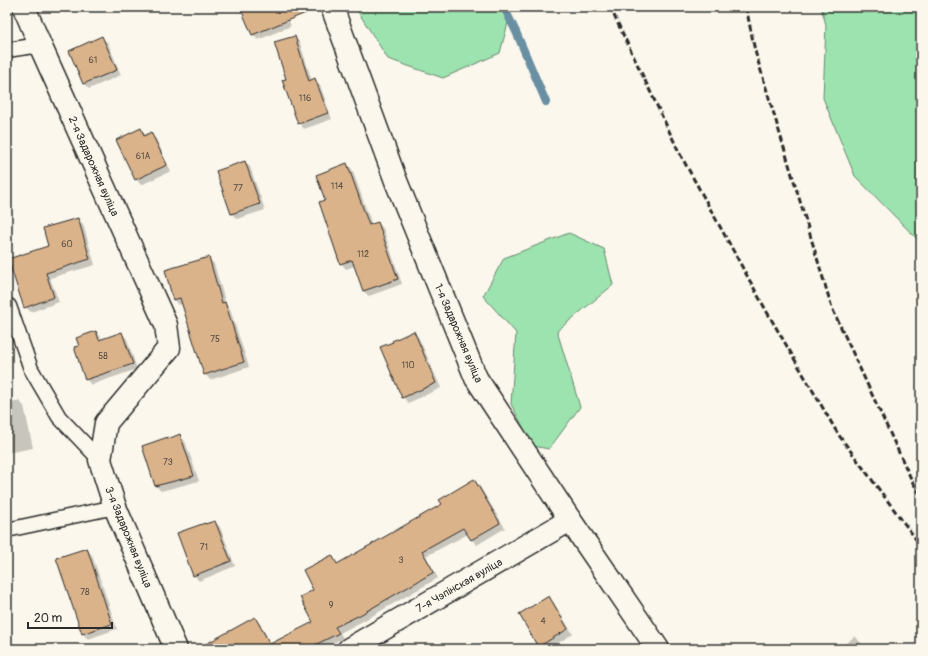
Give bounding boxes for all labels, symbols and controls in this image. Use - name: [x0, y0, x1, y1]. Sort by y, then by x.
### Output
- house number: 61: [89, 55, 97, 66]
- house number: 116: [299, 93, 311, 104]
- street label: 2-я Задарожная вуліца: [66, 114, 121, 218]
- house number: 61А: [136, 151, 150, 162]
- house number: 114: [331, 181, 344, 192]
- house number: 77: [233, 183, 243, 194]
- house number: 60: [61, 239, 73, 250]
- house number: 112: [357, 249, 369, 260]
- street label: 1-я Задарожная вуліца: [432, 282, 485, 385]
- house number: 75: [210, 334, 220, 345]
- house number: 58: [98, 351, 108, 362]
- house number: 110: [401, 360, 415, 371]
- house number: 73: [163, 457, 173, 468]
- street label: 3-я Задарожная вуліца: [102, 485, 155, 590]
- house number: 71: [200, 542, 208, 553]
- house number: 3: [398, 555, 404, 566]
- street label: 7-я Чэпінская вуліца: [414, 555, 505, 615]
- house number: 78: [80, 587, 90, 598]
- house number: 9: [329, 600, 334, 611]
- scale bar: [28, 604, 112, 630]
- text: 20 m: [34, 611, 63, 626]
- house number: 4: [540, 616, 546, 627]

